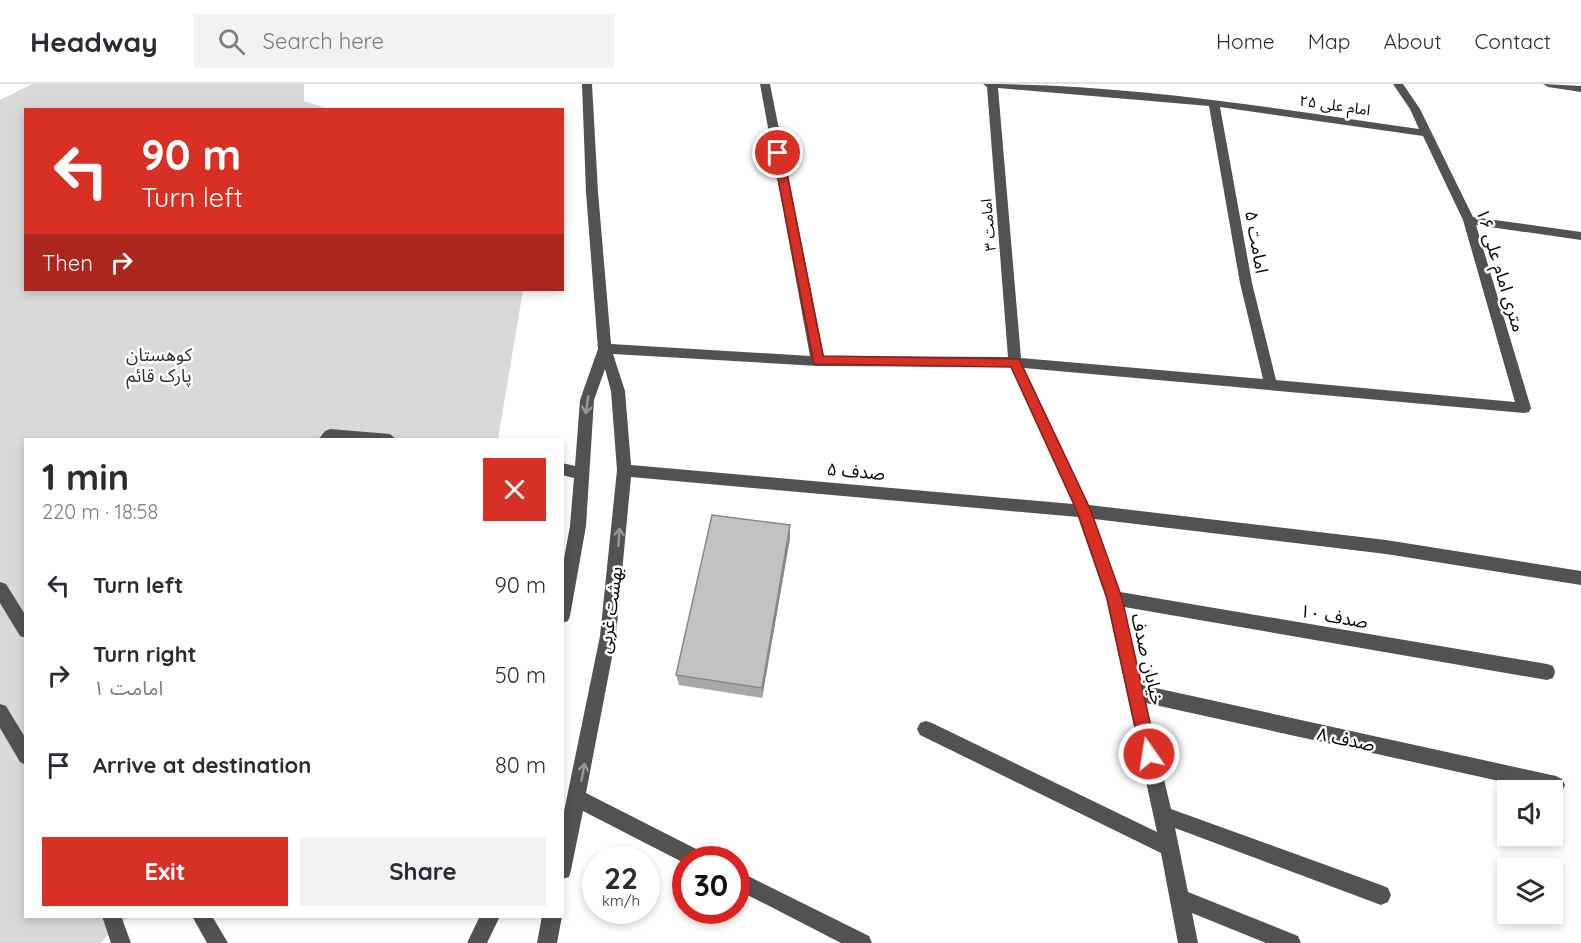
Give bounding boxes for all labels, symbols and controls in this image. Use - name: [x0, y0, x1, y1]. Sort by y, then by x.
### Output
- search box: [194, 14, 614, 68]
- text: Headway: [30, 24, 158, 59]
- icon: search: [215, 25, 248, 58]
- text: Search here: [263, 27, 384, 55]
- text: Home: [1216, 28, 1275, 54]
- text: Map: [1308, 28, 1351, 54]
- text: About: [1384, 28, 1442, 54]
- text: Contact: [1475, 28, 1551, 54]
- street label: امام علی ۲۵: [1298, 91, 1372, 121]
- pin: [752, 127, 803, 178]
- text: 90 m: [141, 128, 241, 181]
- icon: left: [42, 132, 120, 210]
- icon: arrive: [761, 136, 794, 169]
- text: Turn left: [141, 180, 243, 214]
- street label: امامت ۳: [976, 198, 1000, 252]
- street label: ۱۶ متری امام علی: [1468, 206, 1531, 335]
- street label: امامت ۵: [1240, 209, 1274, 275]
- icon: right: [105, 246, 138, 279]
- text: Then: [42, 249, 93, 277]
- park label: کوهستان پارک قائم: [126, 343, 192, 389]
- one-way arrow: [582, 395, 593, 414]
- text: 1 min: [42, 454, 129, 499]
- street label: صدف ۵: [826, 457, 886, 485]
- button: close: [483, 458, 546, 521]
- text: 220 m · 18:58: [42, 499, 158, 524]
- one-way arrow: [614, 528, 625, 548]
- street label: بهشت غربی: [593, 565, 627, 655]
- icon: left: [42, 569, 75, 602]
- text: Turn left: [93, 571, 183, 599]
- text: 90 m: [495, 571, 546, 599]
- street label: صدف ۱۰: [1298, 599, 1370, 633]
- street label: خیابان صدف: [1126, 611, 1170, 707]
- text: Turn right: [93, 640, 197, 668]
- icon: right: [42, 659, 75, 692]
- text: 50 m: [495, 661, 546, 689]
- text: امامت ۱: [93, 675, 163, 700]
- position arrow: [1117, 722, 1181, 786]
- street label: صدف ۸: [1315, 722, 1377, 756]
- icon: arrive: [42, 749, 75, 782]
- text: Arrive at destination: [93, 751, 311, 779]
- text: 80 m: [495, 751, 546, 779]
- one-way arrow: [578, 762, 589, 782]
- map controls: [1497, 780, 1563, 924]
- button: sound: [1497, 780, 1563, 846]
- button: Exit: [42, 837, 288, 906]
- button: Share: [300, 837, 546, 906]
- speed limit sign: 30: [672, 846, 750, 924]
- button: layers: [1497, 858, 1563, 924]
- text: 22: [604, 859, 638, 897]
- text: km/h: [602, 891, 640, 910]

